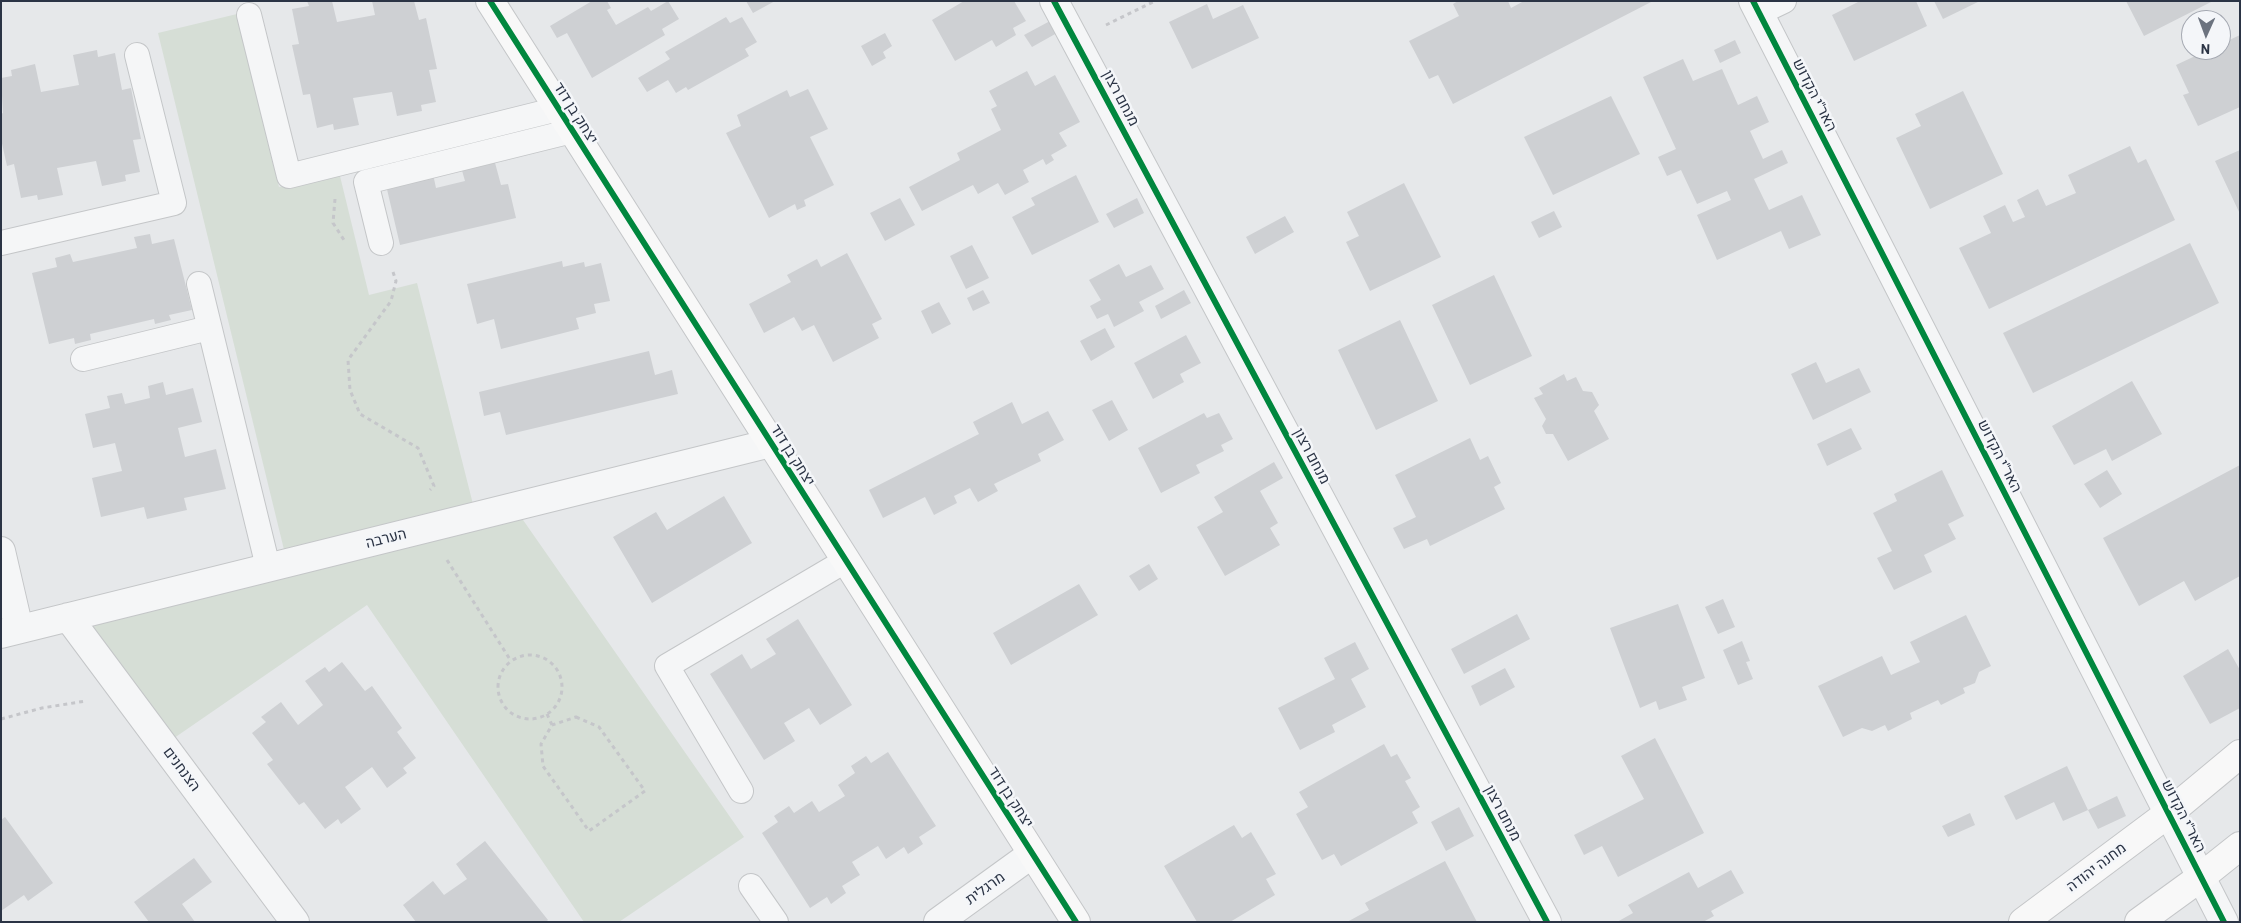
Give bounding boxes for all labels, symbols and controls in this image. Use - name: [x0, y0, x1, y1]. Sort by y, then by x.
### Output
- north arrow: [2181, 10, 2231, 60]
- text: N: [2201, 41, 2210, 58]
- street label: האר"י הקדוש: [1789, 55, 1841, 135]
- street label: מנחם רצון: [1099, 67, 1143, 129]
- street label: יצחק בן דוד: [550, 79, 602, 147]
- street label: האר"י הקדוש: [1974, 416, 2026, 496]
- street label: יצחק בן דוד: [767, 421, 819, 489]
- street label: מנחם רצון: [1290, 425, 1334, 487]
- street label: הערבה: [364, 524, 408, 552]
- street label: הצנחנים: [159, 743, 205, 795]
- street label: יצחק בן דוד: [985, 763, 1037, 831]
- street label: האר"י הקדוש: [2158, 776, 2210, 856]
- street label: מנחם רצון: [1481, 782, 1525, 844]
- street label: מחנה יהודה: [2063, 839, 2129, 895]
- street label: מרגלית: [962, 868, 1008, 908]

